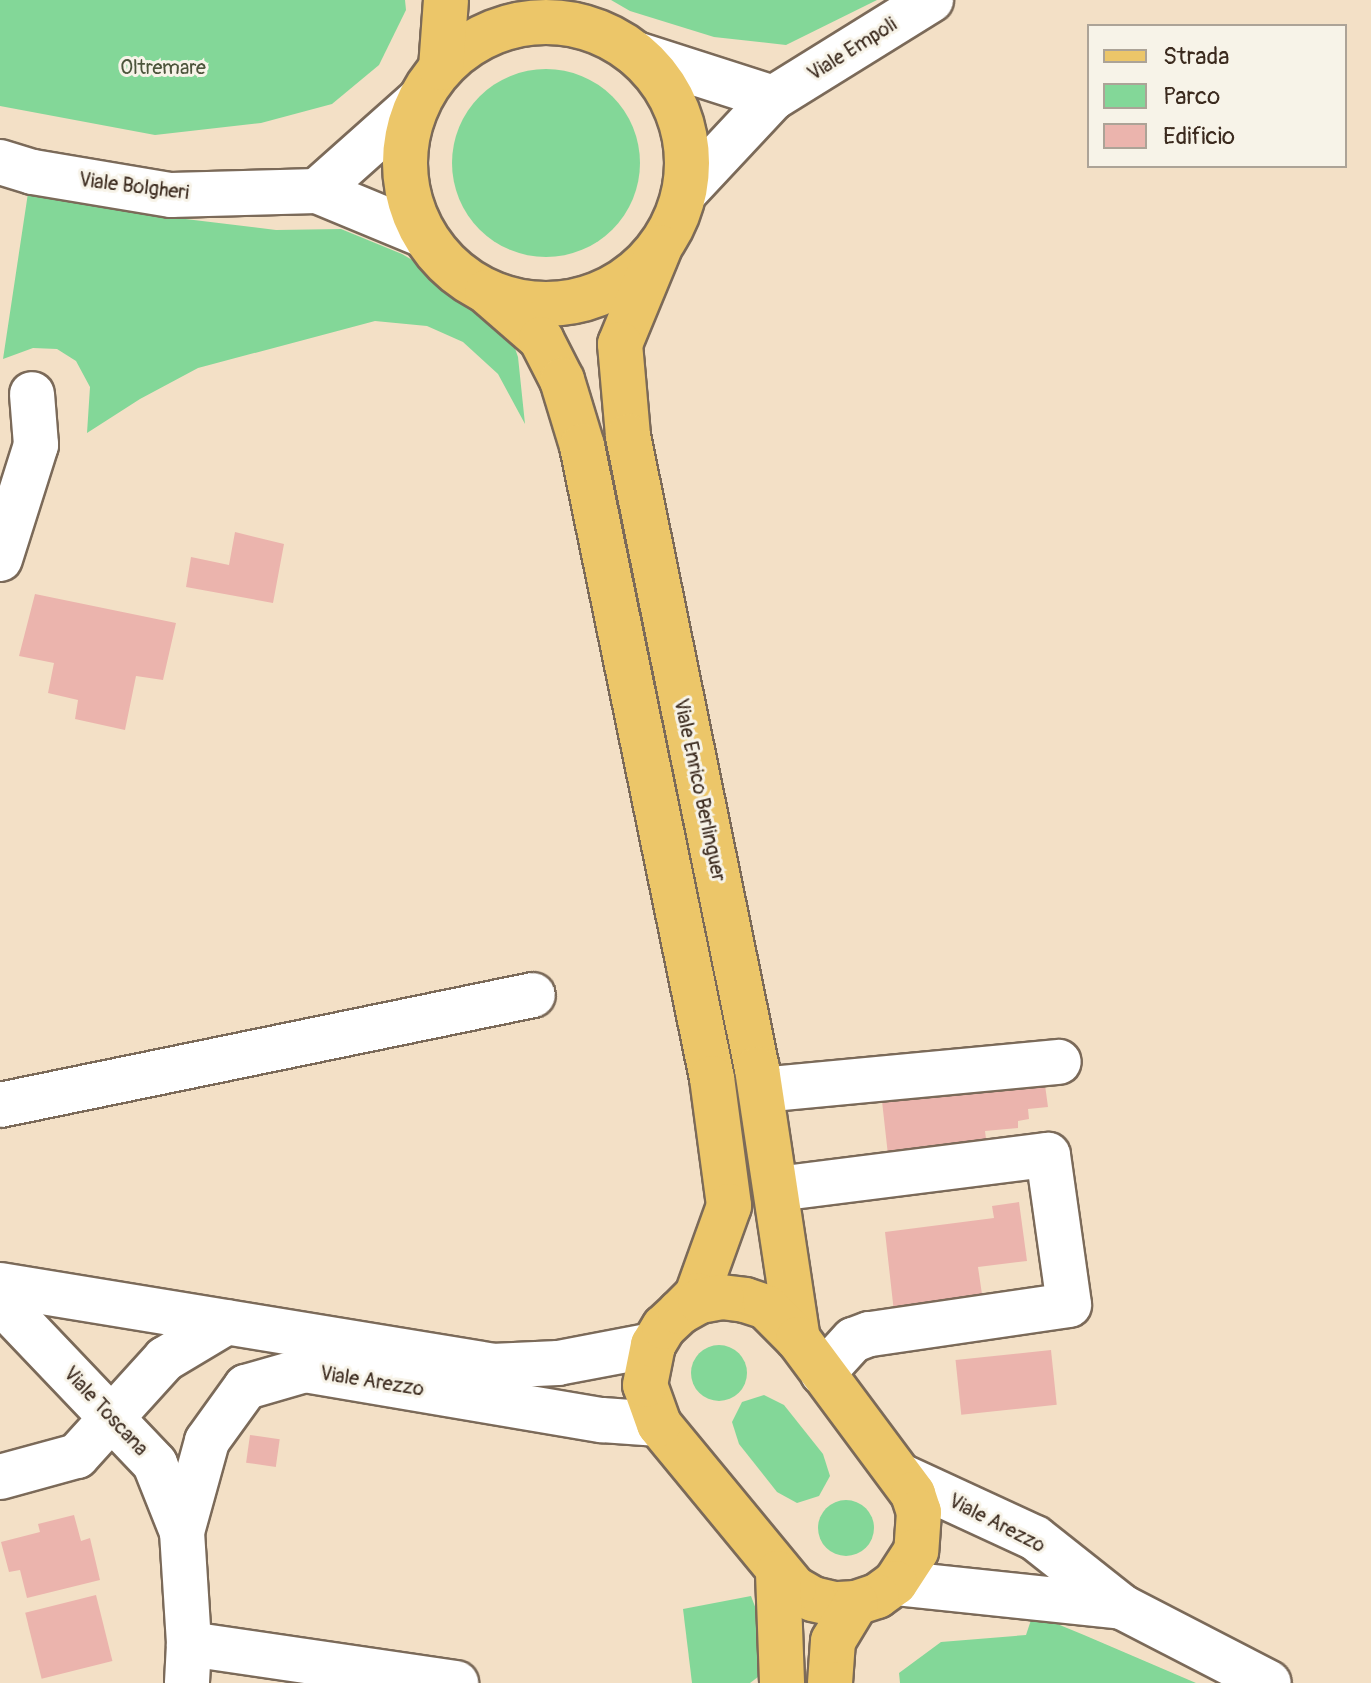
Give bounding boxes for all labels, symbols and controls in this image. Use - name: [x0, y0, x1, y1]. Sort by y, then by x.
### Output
- street label: Viale Empoli: [803, 12, 901, 86]
- legend: [1087, 24, 1347, 168]
- text: Strada: [1163, 42, 1229, 71]
- park label: Oltremare: [120, 55, 206, 79]
- text: Parco: [1163, 82, 1220, 111]
- text: Edificio: [1163, 122, 1235, 151]
- street label: Viale Bolgheri: [78, 167, 190, 205]
- street label: Viale Enrico Berlinguer: [669, 696, 731, 884]
- street label: Viale Toscana: [59, 1361, 153, 1461]
- street label: Viale Arezzo: [318, 1361, 426, 1401]
- street label: Viale Arezzo: [945, 1488, 1049, 1558]

